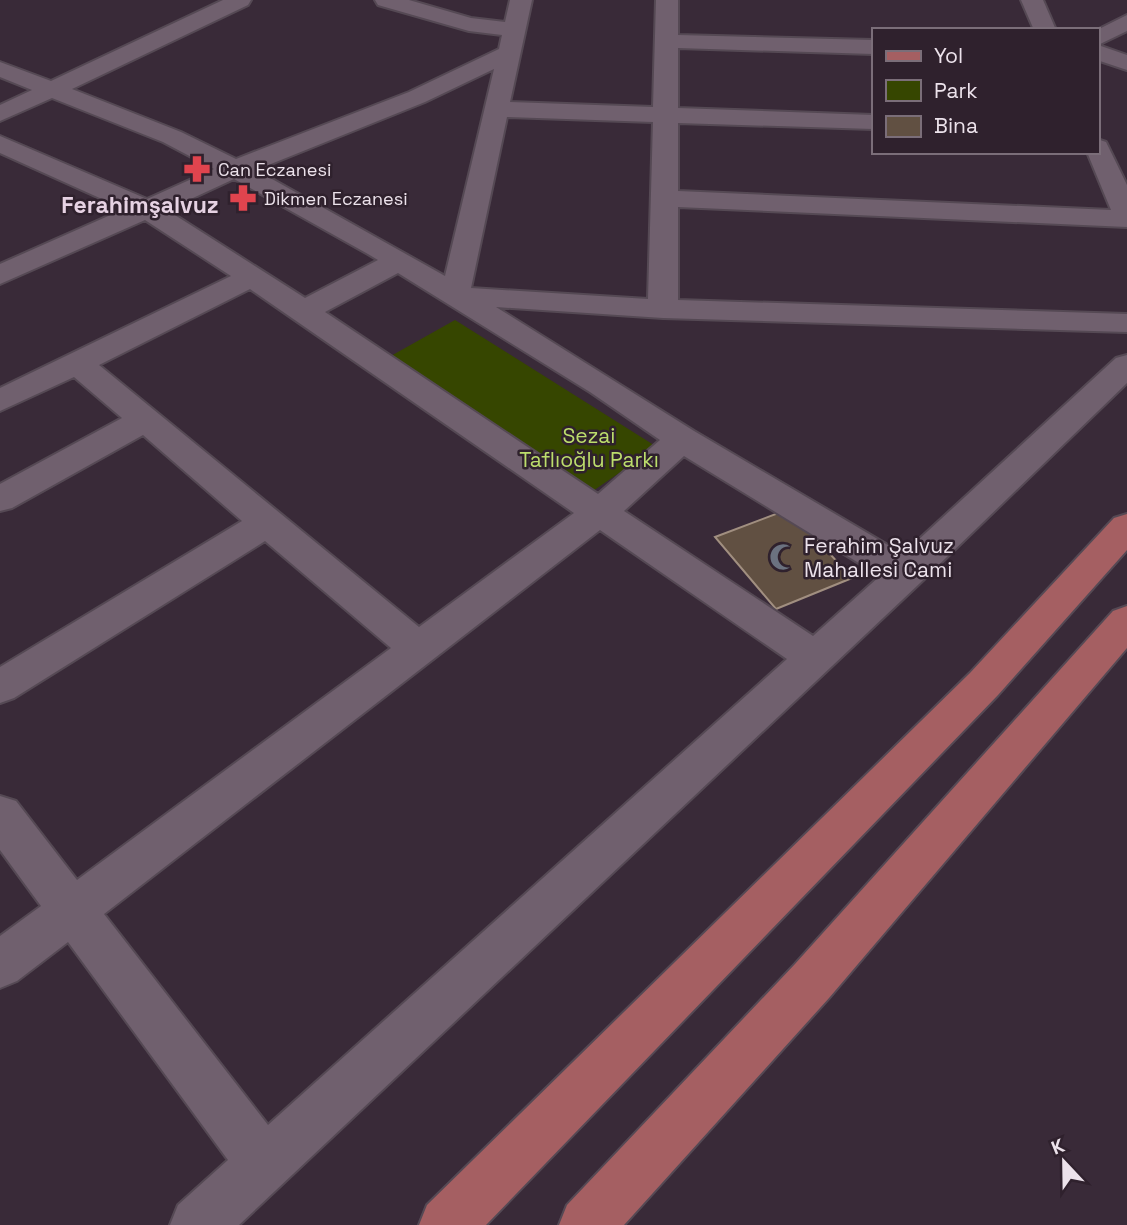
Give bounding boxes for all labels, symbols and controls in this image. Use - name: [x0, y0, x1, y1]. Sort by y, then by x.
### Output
- legend: [872, 28, 1099, 154]
- text: Yol: [934, 42, 963, 69]
- text: Park: [934, 77, 978, 104]
- text: Bina: [934, 112, 978, 139]
- pharmacy icon: Can Eczanesi: [182, 154, 212, 184]
- place label: Can Eczanesi: [218, 158, 331, 181]
- pharmacy icon: Dikmen Eczanesi: [228, 183, 258, 213]
- place label: Dikmen Eczanesi: [264, 187, 408, 210]
- district label: Ferahimşalvuz: [61, 190, 219, 220]
- park label: Sezai Taflıoğlu Parkı: [519, 422, 659, 473]
- place label: Ferahim Şalvuz Mahallesi Cami: [804, 532, 954, 583]
- mosque icon: Ferahim Şalvuz Mahallesi Cami: [768, 542, 798, 572]
- north arrow: [1029, 1127, 1099, 1197]
- text: K: [1048, 1133, 1068, 1161]

